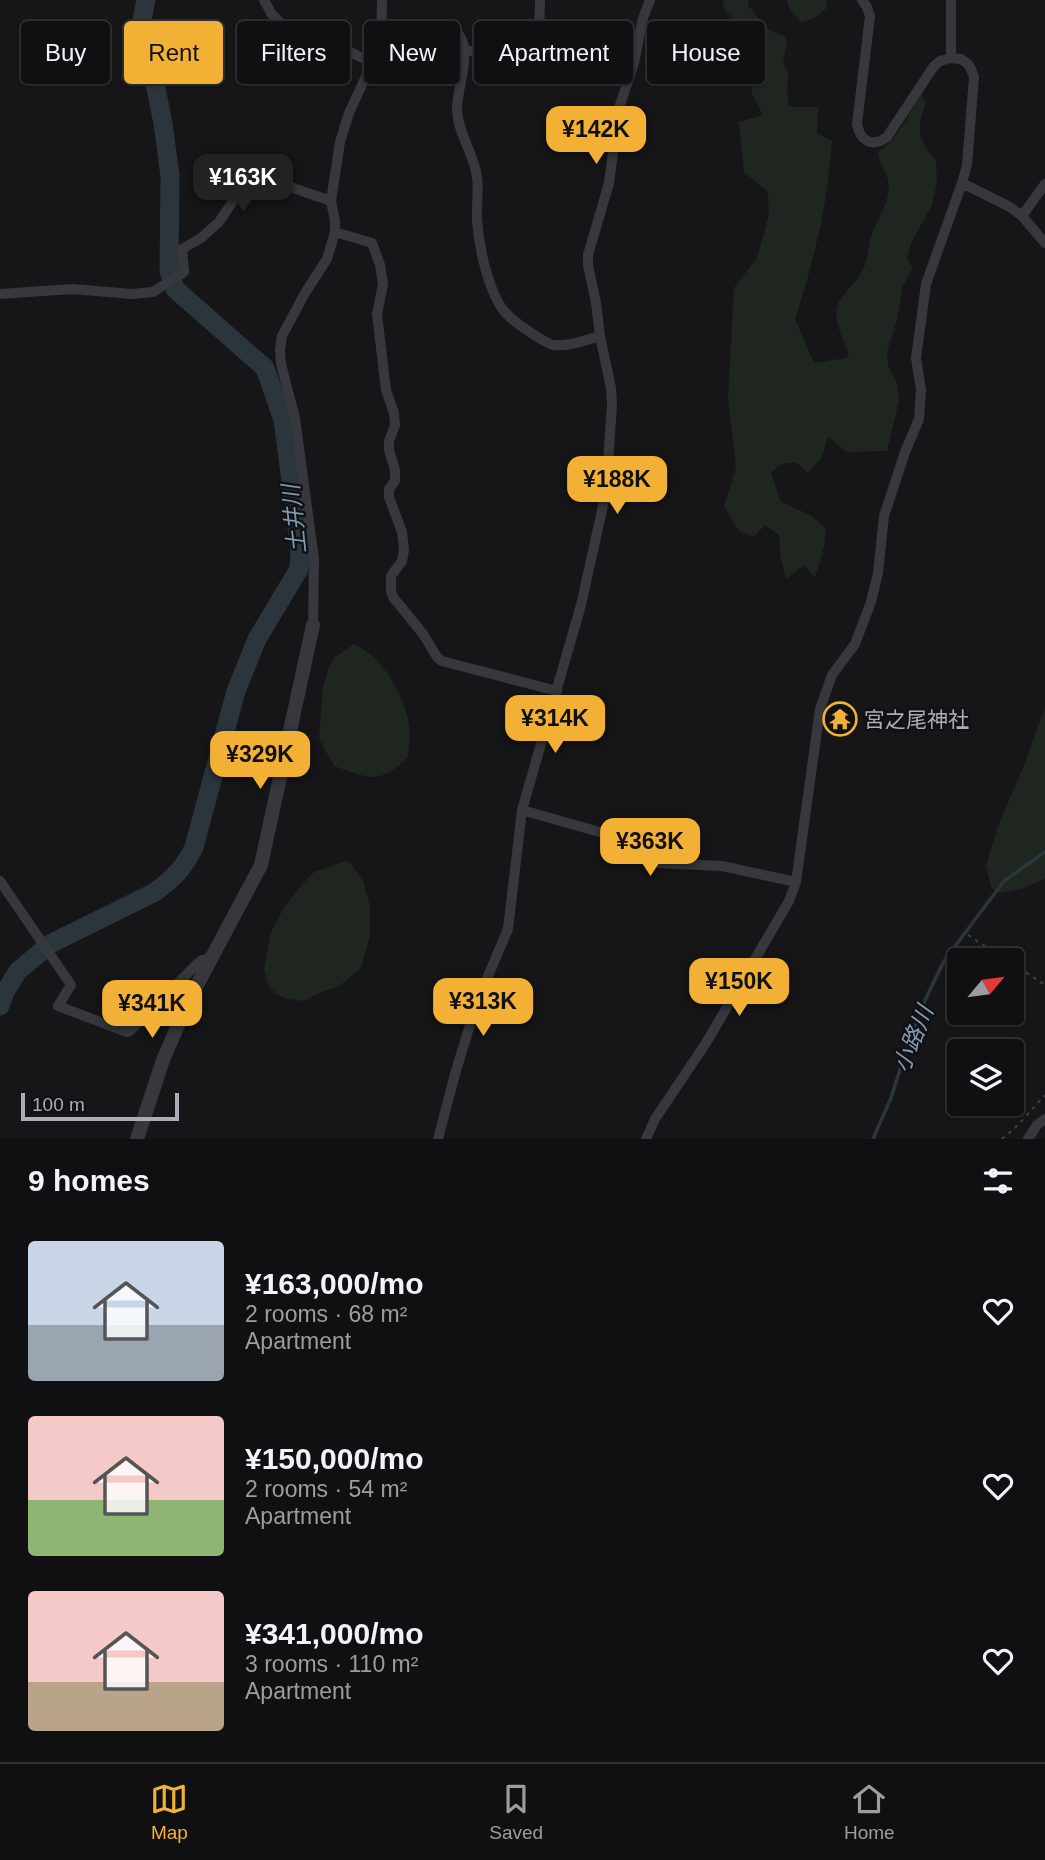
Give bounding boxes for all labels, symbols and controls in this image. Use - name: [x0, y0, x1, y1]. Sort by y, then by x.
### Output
- chip: Buy: [21, 21, 110, 84]
- chip: Rent: [124, 21, 223, 84]
- chip: Filters: [237, 21, 350, 84]
- chip: New: [364, 21, 460, 84]
- chip: Apartment: [474, 21, 633, 84]
- chip: House: [647, 21, 765, 84]
- pin: ¥142K: [547, 106, 645, 166]
- text: ¥142K: [562, 116, 630, 142]
- pin: ¥163K: [194, 154, 292, 214]
- text: ¥163K: [209, 164, 277, 190]
- pin: ¥188K: [568, 456, 666, 516]
- text: ¥188K: [583, 466, 651, 492]
- water label: 土井川: [277, 480, 311, 555]
- pin: ¥314K: [506, 696, 604, 755]
- temple icon: 宮之尾神社: [821, 700, 859, 738]
- text: ¥314K: [521, 705, 589, 731]
- place label: 宮之尾神社: [864, 708, 969, 731]
- pin: ¥329K: [211, 732, 309, 791]
- text: ¥329K: [226, 741, 294, 767]
- pin: ¥363K: [601, 818, 699, 878]
- text: ¥363K: [616, 828, 684, 854]
- north arrow: [947, 948, 1024, 1026]
- map controls: [947, 948, 1024, 1116]
- pin: ¥150K: [690, 958, 788, 1018]
- text: ¥150K: [705, 968, 773, 994]
- pin: ¥313K: [434, 978, 532, 1038]
- pin: ¥341K: [103, 981, 201, 1040]
- text: ¥313K: [449, 988, 517, 1014]
- text: ¥341K: [118, 990, 186, 1016]
- water label: 小路川: [888, 999, 939, 1076]
- button: layers: [947, 1039, 1024, 1116]
- scale bar: [21, 1090, 178, 1122]
- text: 100 m: [32, 1094, 85, 1115]
- icon: filters: [979, 1162, 1017, 1200]
- text: 9 homes: [28, 1164, 150, 1197]
- text: ¥163,000/mo: [245, 1267, 423, 1300]
- icon: home: [84, 1269, 168, 1353]
- icon: heart: [979, 1292, 1017, 1330]
- text: 2 rooms · 68 m²: [245, 1301, 407, 1327]
- text: Apartment: [245, 1328, 351, 1354]
- text: ¥150,000/mo: [245, 1442, 423, 1475]
- icon: home: [84, 1444, 168, 1528]
- icon: heart: [979, 1467, 1017, 1505]
- text: 2 rooms · 54 m²: [245, 1476, 407, 1502]
- text: Apartment: [245, 1503, 351, 1529]
- text: ¥341,000/mo: [245, 1617, 423, 1650]
- icon: home: [84, 1619, 168, 1703]
- icon: heart: [979, 1642, 1017, 1680]
- text: 3 rooms · 110 m²: [245, 1651, 418, 1677]
- text: Apartment: [245, 1678, 351, 1704]
- tab: Map: [150, 1780, 188, 1844]
- tab: Saved: [489, 1780, 543, 1844]
- tab: Home: [844, 1780, 895, 1844]

